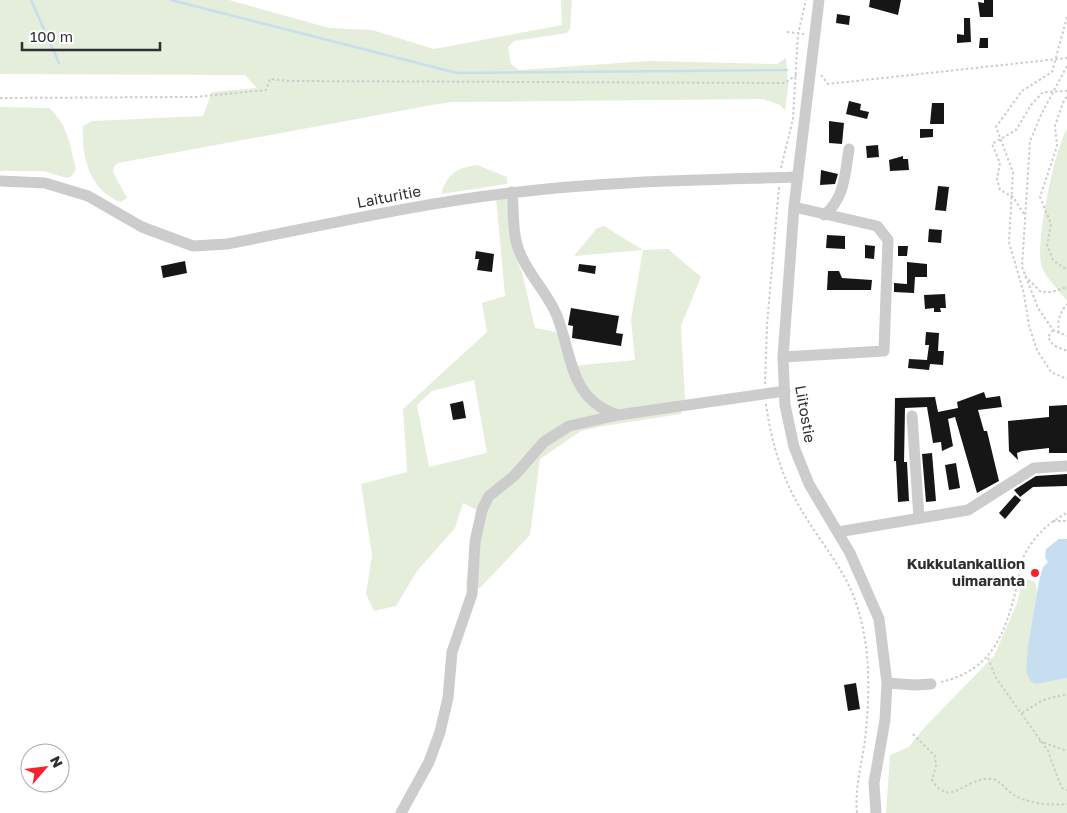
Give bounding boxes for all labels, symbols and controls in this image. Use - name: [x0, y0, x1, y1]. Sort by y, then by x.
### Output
- scale bar: [22, 20, 160, 52]
- text: 100 m: [30, 27, 73, 45]
- street label: Laituritie: [355, 181, 423, 211]
- street label: Liitostie: [792, 384, 820, 444]
- place label: Kukkulankallion uimaranta: [907, 554, 1025, 589]
- marker: Kukkulankallion uimaranta: [1029, 567, 1041, 579]
- north arrow: [20, 743, 70, 793]
- text: N: [47, 753, 67, 770]

